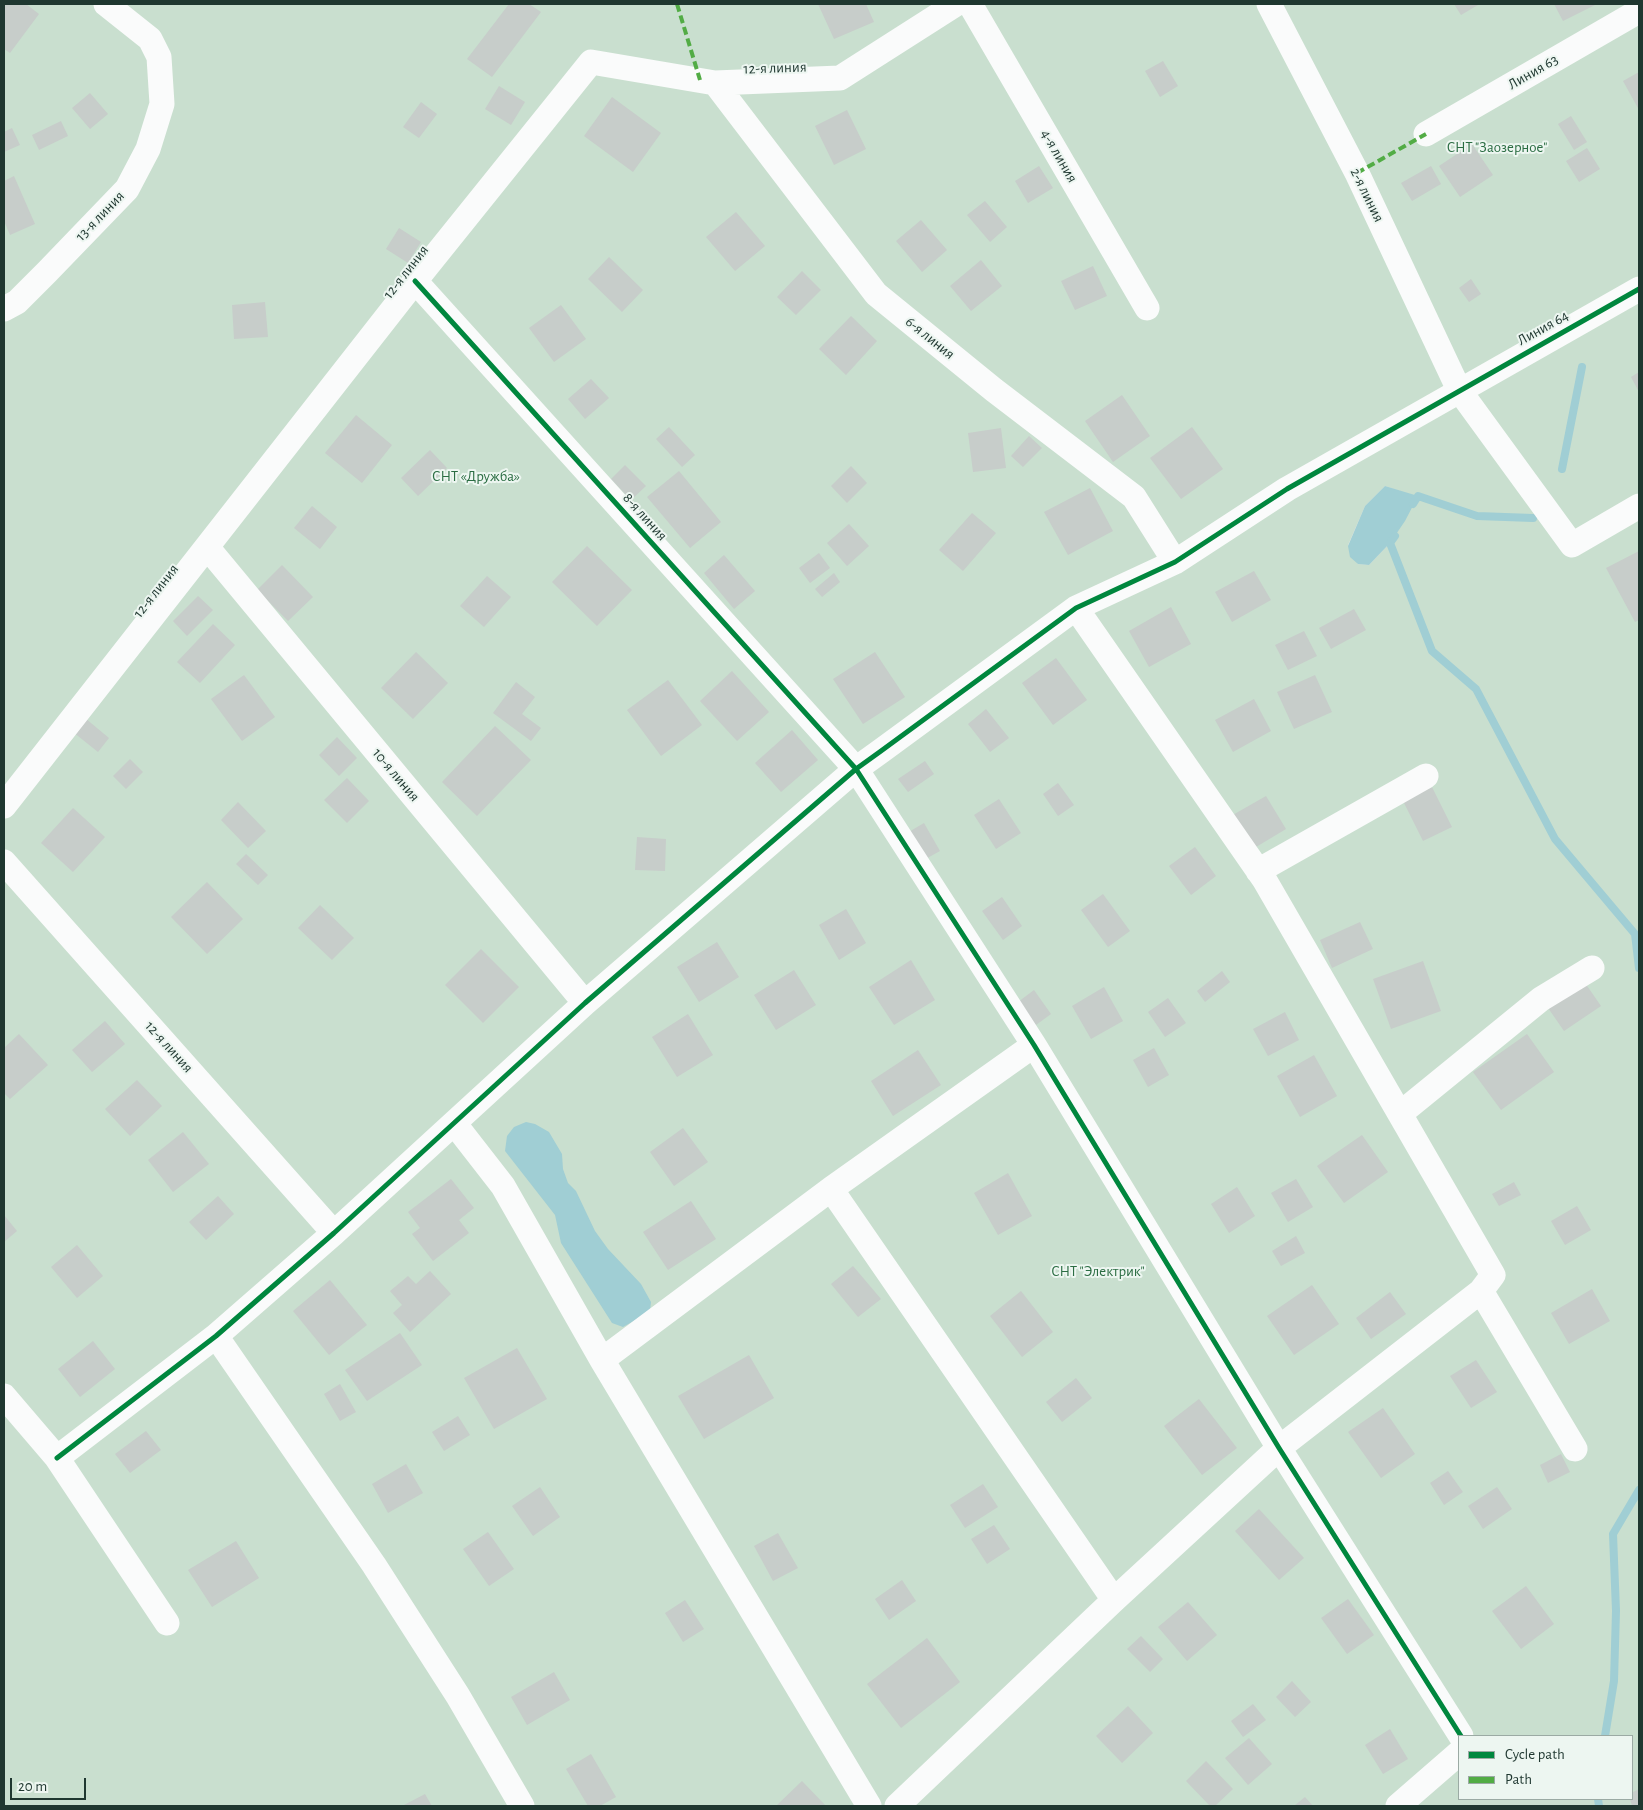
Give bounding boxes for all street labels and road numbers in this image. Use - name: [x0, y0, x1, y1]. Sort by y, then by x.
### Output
- street label: Линия 63: [1505, 50, 1561, 94]
- street label: 12-я линия: [743, 58, 807, 78]
- street label: 4-я линия: [1037, 126, 1081, 186]
- street label: 2-я линия: [1346, 165, 1388, 225]
- street label: 13-я линия: [72, 187, 128, 245]
- street label: 12-я линия: [379, 242, 433, 302]
- street label: Линия 64: [1514, 307, 1572, 349]
- street label: 6-я линия: [902, 313, 958, 363]
- street label: 8-я линия: [619, 489, 671, 545]
- street label: 12-я линия: [129, 561, 183, 621]
- street label: 10-я линия: [368, 745, 424, 805]
- street label: 12-я линия: [141, 1017, 197, 1077]

